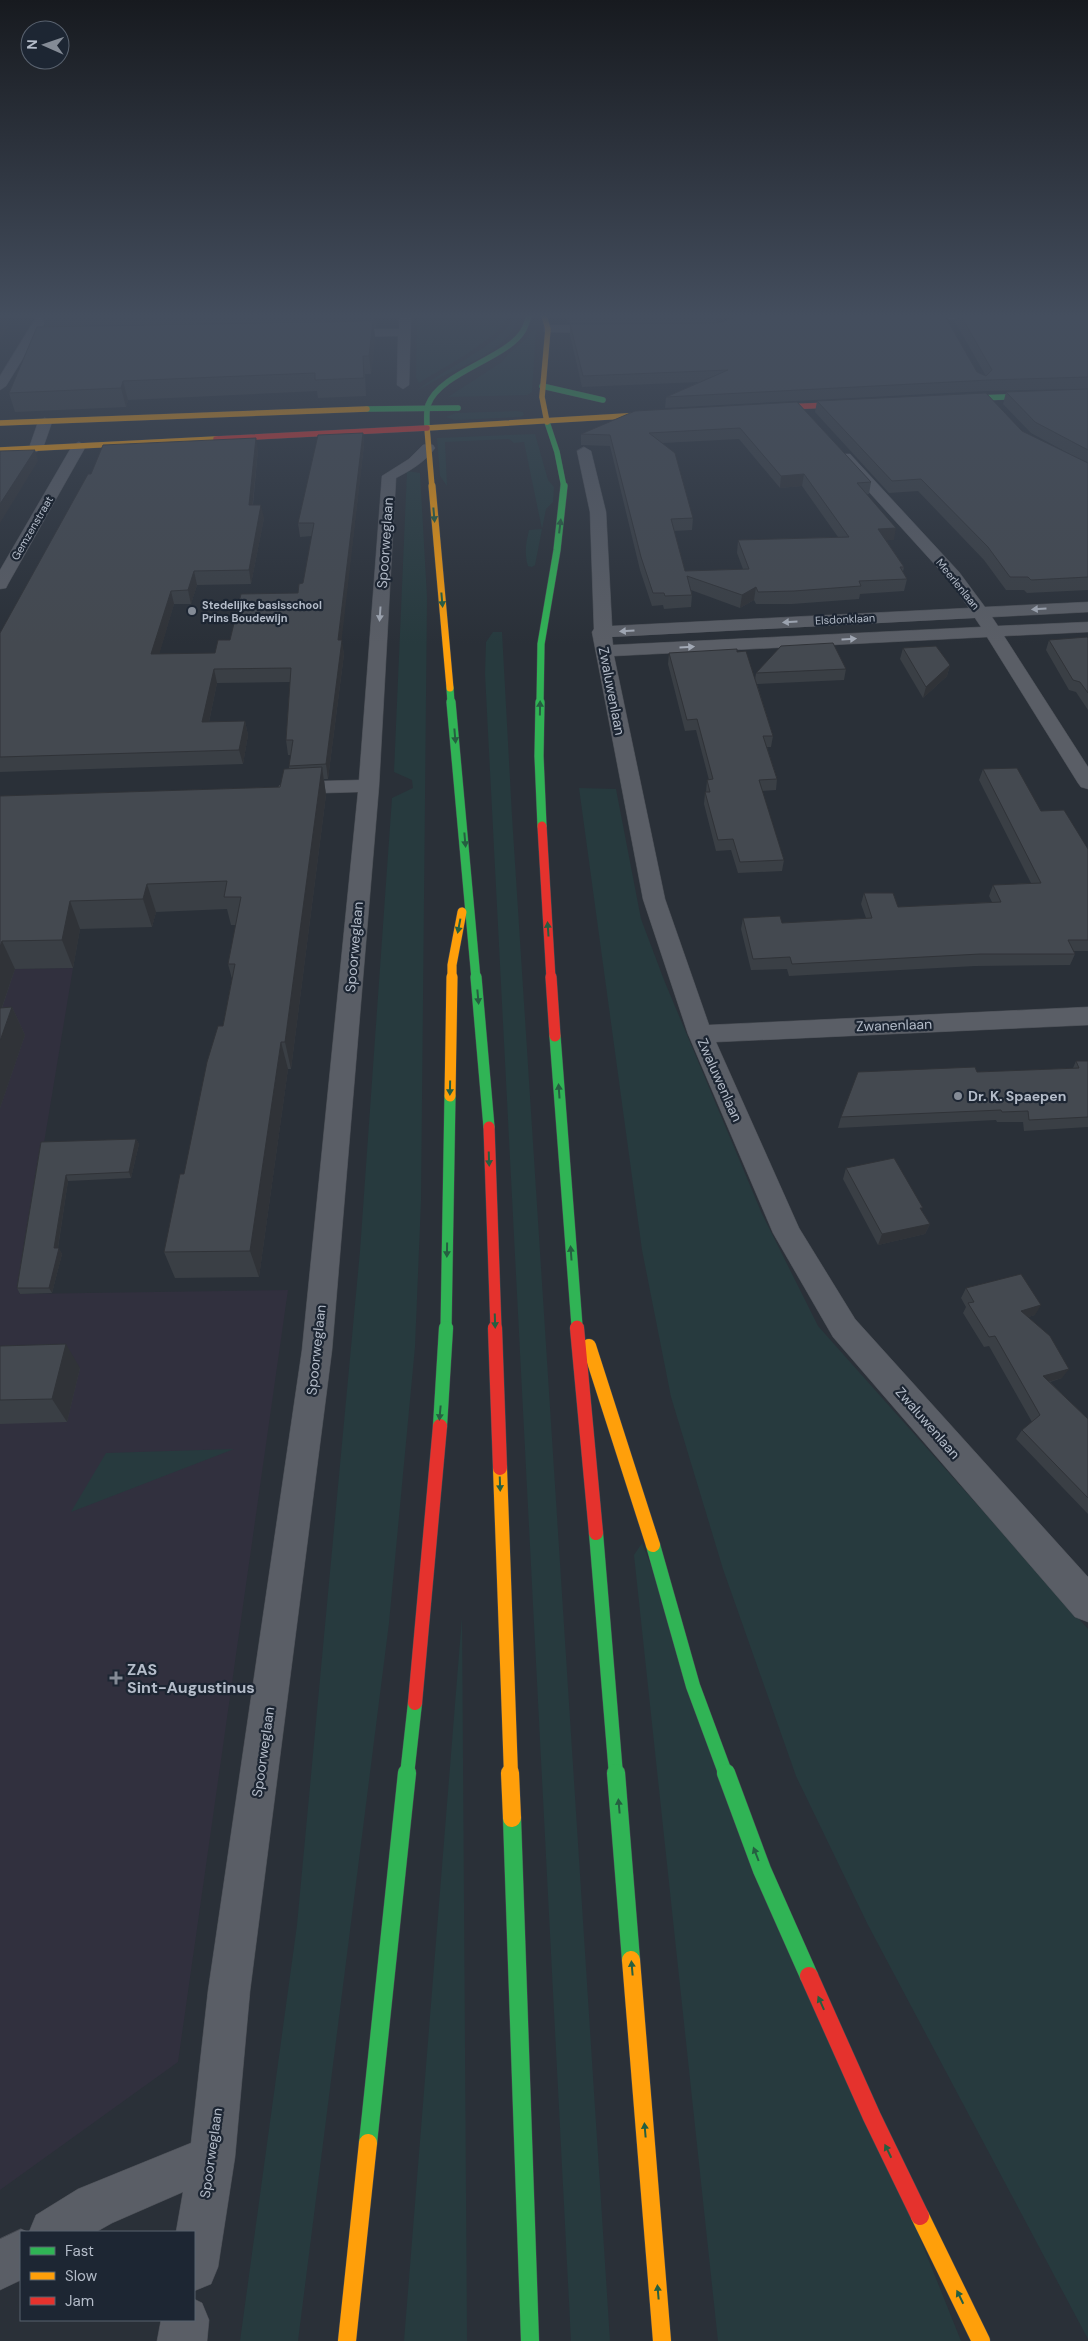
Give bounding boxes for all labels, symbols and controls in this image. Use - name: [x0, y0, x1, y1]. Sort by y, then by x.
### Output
- north arrow: [20, 20, 70, 70]
- text: N: [23, 39, 41, 50]
- street label: Gemzenstraat: [8, 493, 56, 563]
- street label: Spoorweglaan: [373, 497, 397, 589]
- one-way arrow: [430, 507, 438, 523]
- one-way arrow: [556, 517, 564, 533]
- street label: Meerlenlaan: [933, 556, 983, 612]
- one-way arrow: [438, 592, 446, 608]
- place label: Stedelijke basisschool Prins Boudewijn: [202, 598, 322, 625]
- marker: Stedelijke basisschool Prins Boudewijn: [186, 605, 198, 617]
- one-way arrow: [376, 606, 384, 622]
- one-way arrow: [1031, 606, 1047, 614]
- street label: Elsdonklaan: [815, 610, 875, 628]
- one-way arrow: [781, 619, 797, 627]
- one-way arrow: [619, 627, 635, 635]
- one-way arrow: [842, 634, 858, 642]
- one-way arrow: [679, 642, 695, 650]
- street label: Zwaluwenlaan: [595, 645, 629, 737]
- one-way arrow: [536, 699, 544, 715]
- one-way arrow: [451, 728, 459, 744]
- one-way arrow: [461, 832, 469, 848]
- street label: Spoorweglaan: [341, 901, 367, 993]
- one-way arrow: [455, 919, 463, 934]
- one-way arrow: [543, 921, 551, 937]
- one-way arrow: [475, 989, 483, 1005]
- street label: Zwanenlaan: [856, 1015, 932, 1035]
- street label: Zwaluwenlaan: [694, 1035, 746, 1125]
- one-way arrow: [445, 1080, 453, 1096]
- one-way arrow: [555, 1083, 563, 1099]
- place label: Dr. K. Spaepen: [968, 1087, 1066, 1105]
- marker: Dr. K. Spaepen: [952, 1090, 964, 1102]
- one-way arrow: [486, 1151, 494, 1167]
- one-way arrow: [443, 1243, 451, 1259]
- one-way arrow: [567, 1245, 575, 1261]
- street label: Spoorweglaan: [302, 1304, 330, 1396]
- one-way arrow: [491, 1313, 499, 1329]
- street label: Zwaluwenlaan: [892, 1383, 964, 1463]
- one-way arrow: [436, 1405, 444, 1421]
- one-way arrow: [497, 1476, 505, 1492]
- place label: ZAS Sint-Augustinus: [127, 1659, 255, 1698]
- marker: ZAS Sint-Augustinus: [109, 1671, 123, 1685]
- street label: Spoorweglaan: [248, 1706, 278, 1798]
- one-way arrow: [614, 1798, 622, 1814]
- one-way arrow: [752, 1846, 760, 1861]
- one-way arrow: [627, 1960, 635, 1976]
- one-way arrow: [817, 1996, 825, 2010]
- street label: Spoorweglaan: [196, 2107, 226, 2199]
- one-way arrow: [640, 2122, 648, 2138]
- one-way arrow: [884, 2144, 892, 2158]
- legend: [20, 2231, 195, 2321]
- text: Fast: [65, 2241, 94, 2261]
- text: Slow: [65, 2266, 98, 2286]
- one-way arrow: [653, 2284, 661, 2300]
- one-way arrow: [955, 2290, 963, 2304]
- text: Jam: [65, 2291, 94, 2311]

